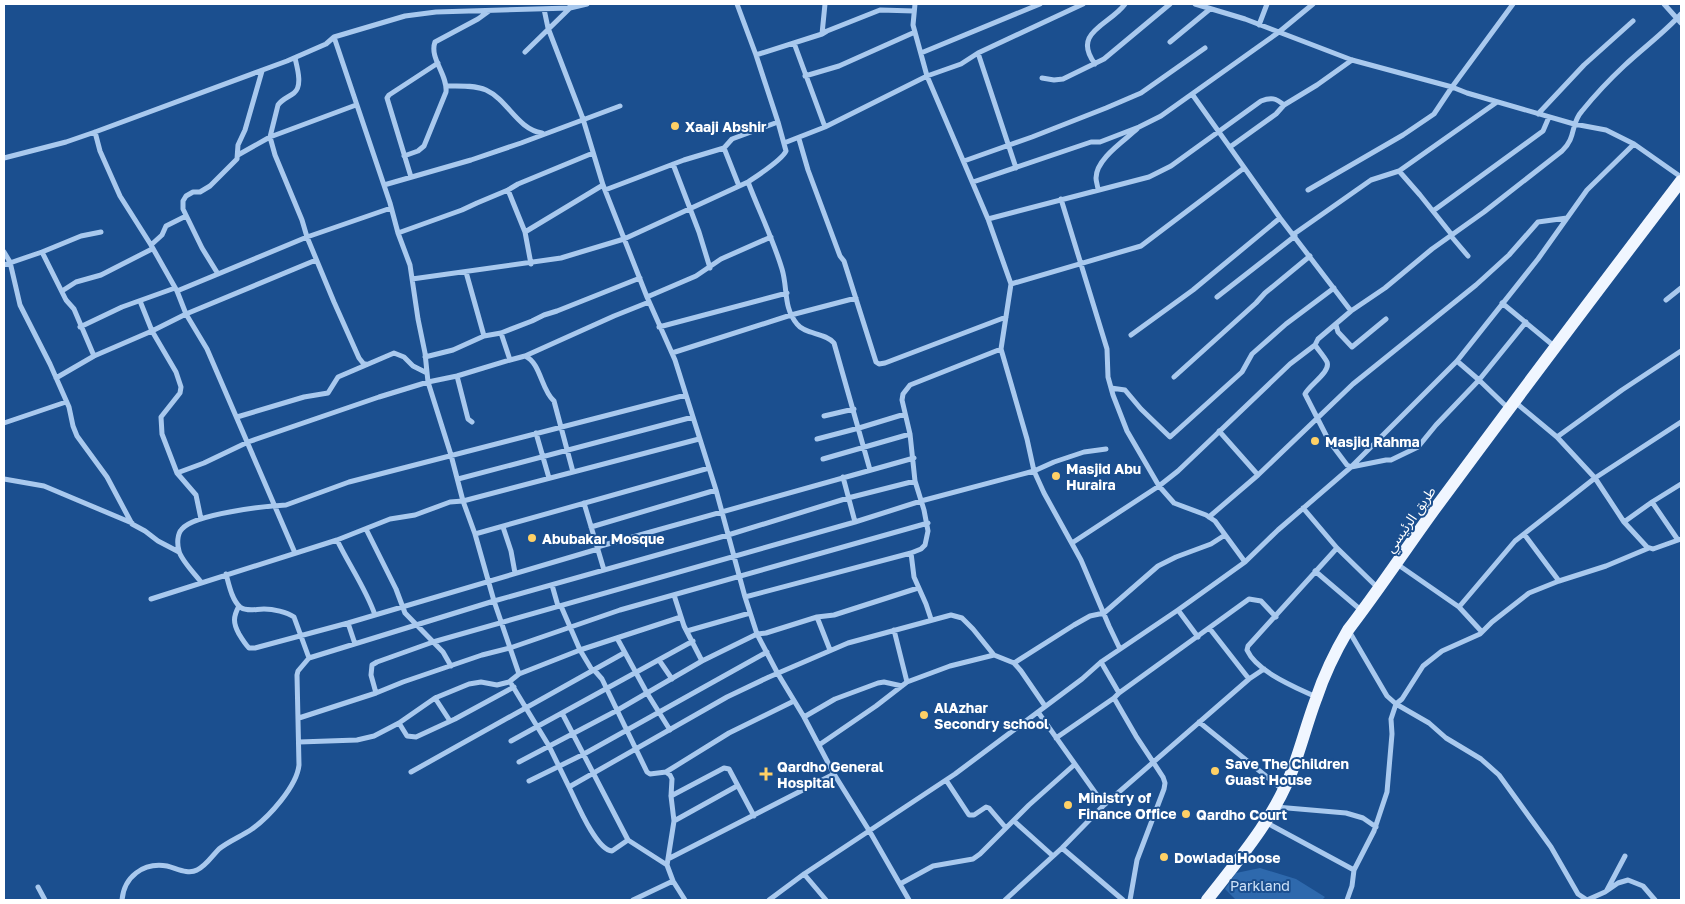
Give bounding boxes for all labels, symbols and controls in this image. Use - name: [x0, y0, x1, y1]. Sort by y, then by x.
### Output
- place label: Xaaji Abshir: [685, 118, 767, 135]
- marker: Xaaji Abshir: [669, 120, 681, 132]
- place label: Masjid Rahma: [1325, 433, 1420, 450]
- marker: Masjid Rahma: [1309, 435, 1321, 447]
- place label: Masjid Abu Huraira: [1066, 460, 1141, 493]
- marker: Masjid Abu Huraira: [1050, 470, 1062, 482]
- street label: طريق الرئيسي: [1381, 483, 1442, 557]
- place label: Abubakar Mosque: [542, 530, 665, 547]
- marker: Abubakar Mosque: [526, 532, 538, 544]
- place label: AlAzhar Secondry school: [934, 699, 1049, 732]
- marker: AlAzhar Secondry school: [918, 709, 930, 721]
- place label: Save The Children Guast House: [1225, 755, 1349, 788]
- place label: Qardho General Hospital: [777, 758, 884, 791]
- marker: Save The Children Guast House: [1209, 765, 1221, 777]
- marker: Qardho General Hospital: [759, 767, 773, 781]
- place label: Ministry of Finance Office: [1078, 789, 1176, 822]
- marker: Ministry of Finance Office: [1062, 799, 1074, 811]
- place label: Qardho Court: [1196, 806, 1288, 823]
- marker: Qardho Court: [1180, 808, 1192, 820]
- place label: Dowlada Hoose: [1174, 849, 1281, 866]
- marker: Dowlada Hoose: [1158, 851, 1170, 863]
- park label: Parkland: [1230, 877, 1290, 894]

